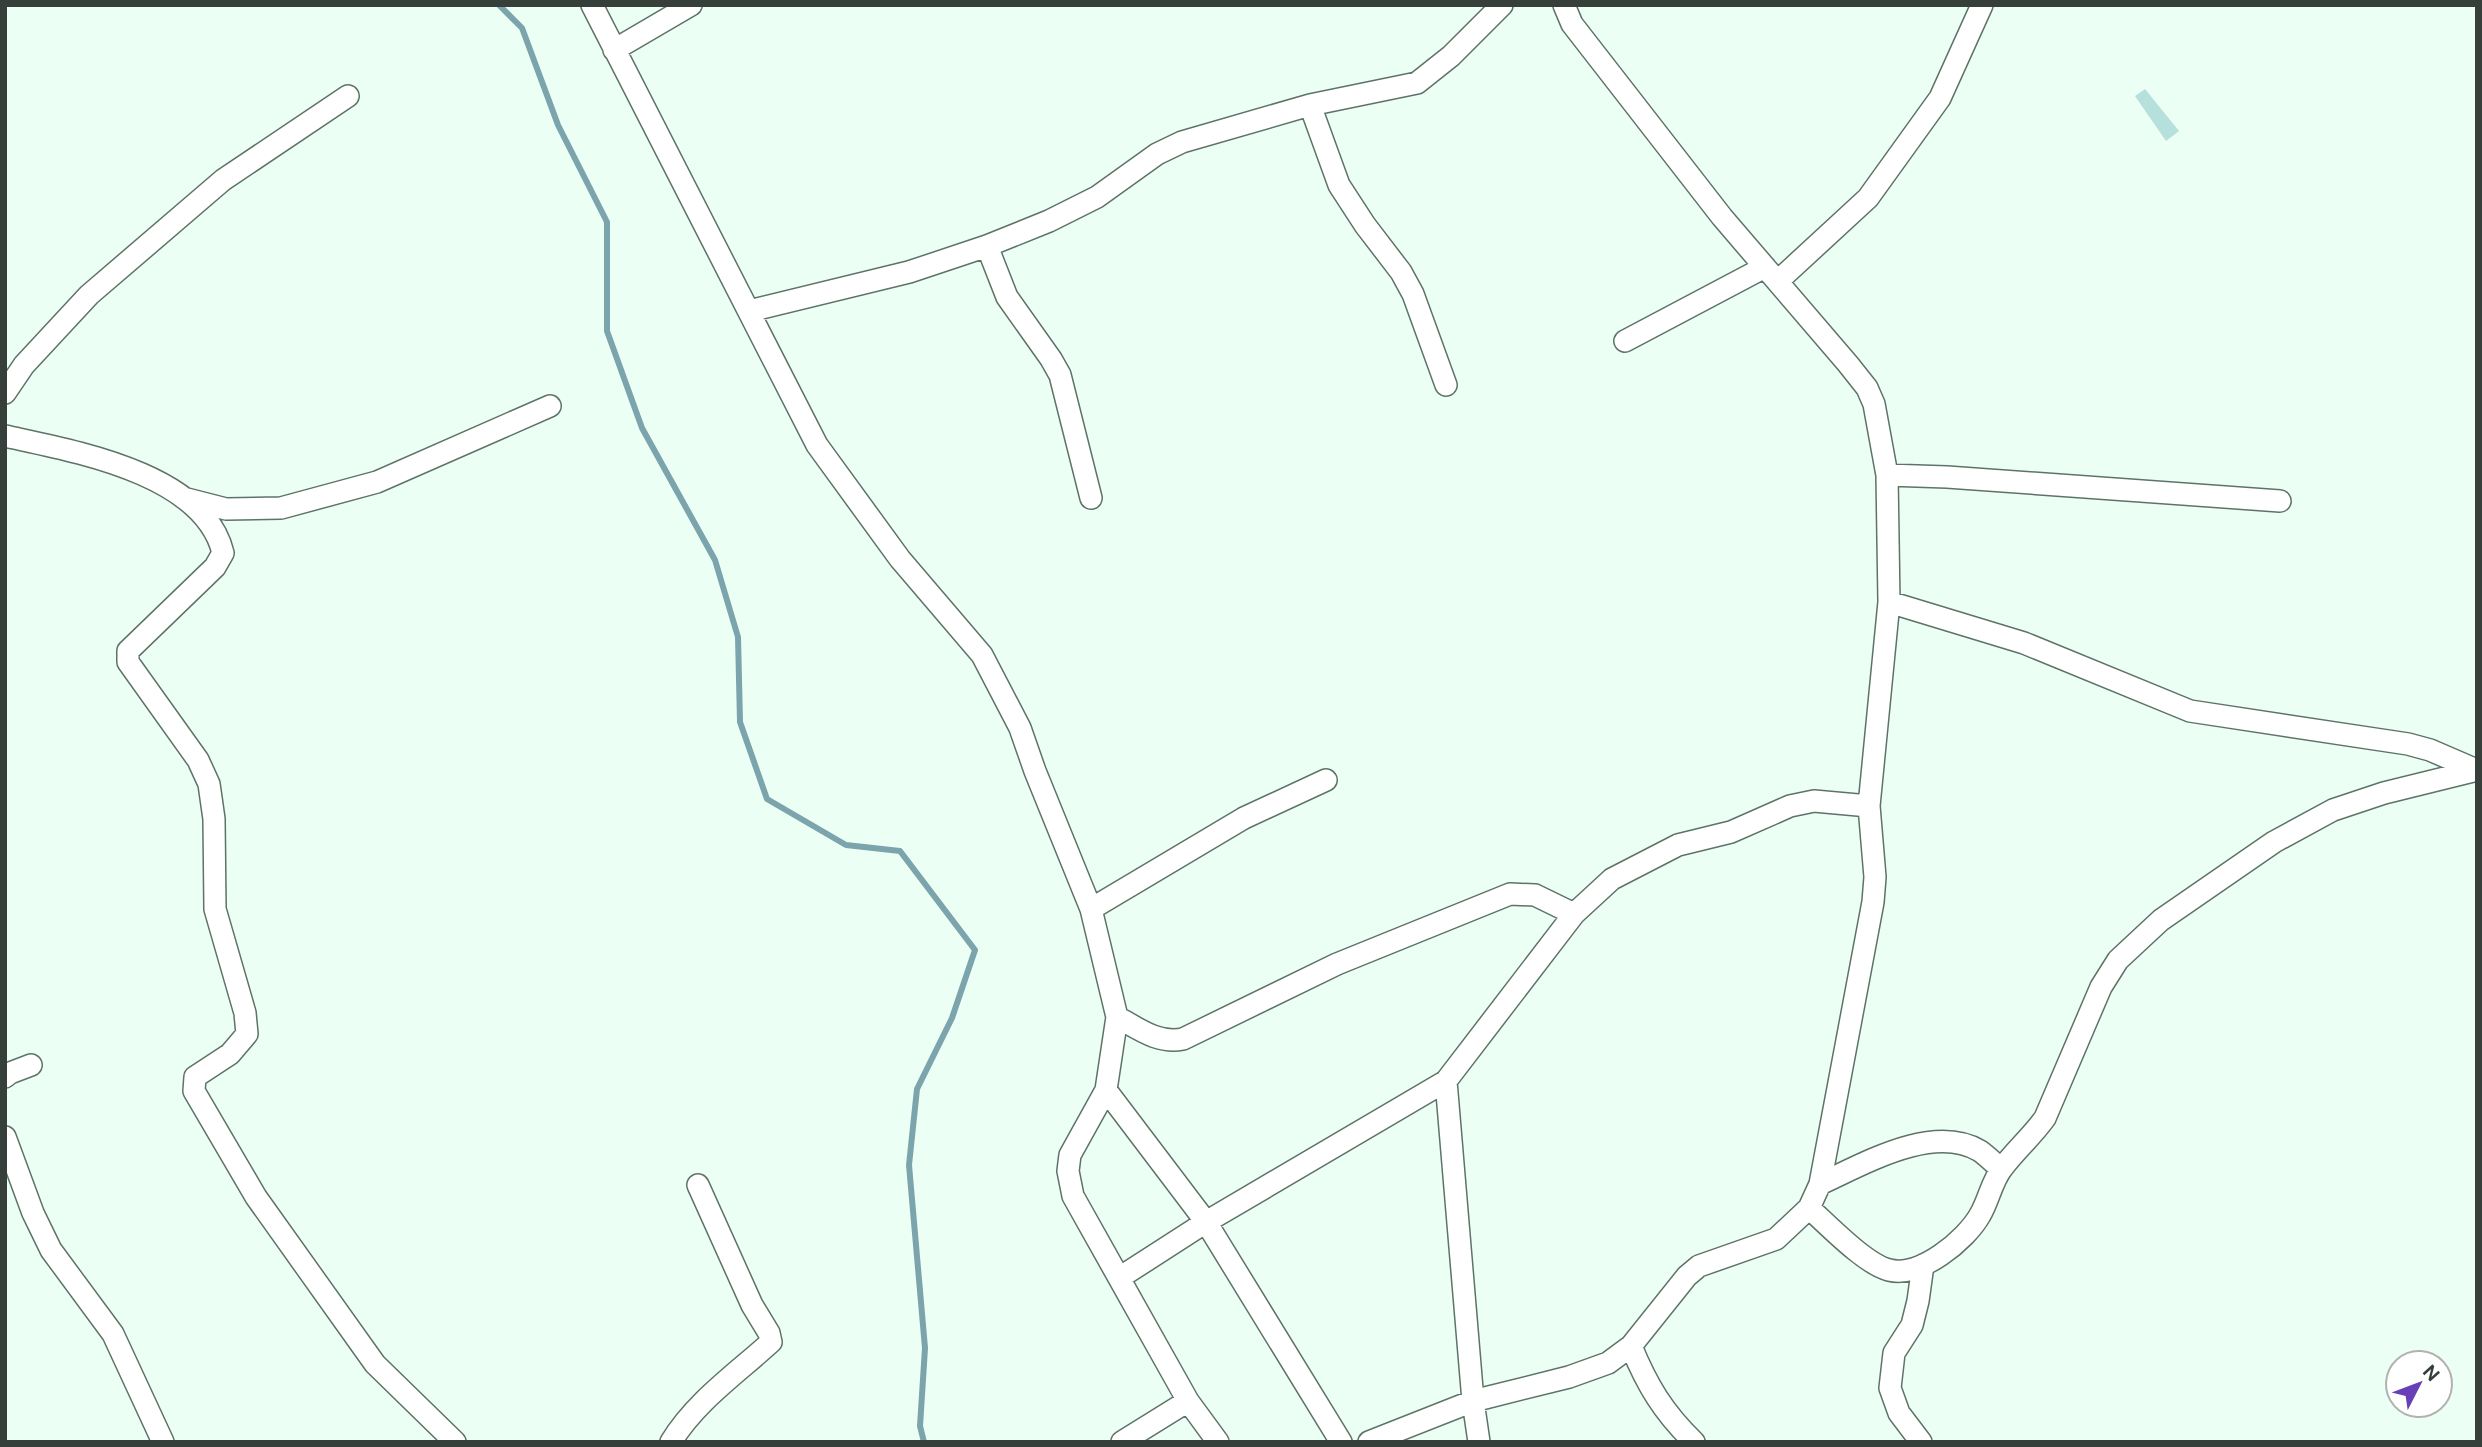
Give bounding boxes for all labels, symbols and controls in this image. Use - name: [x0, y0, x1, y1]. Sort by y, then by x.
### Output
- north arrow: [2384, 1349, 2454, 1419]
- text: N: [2417, 1359, 2445, 1386]

